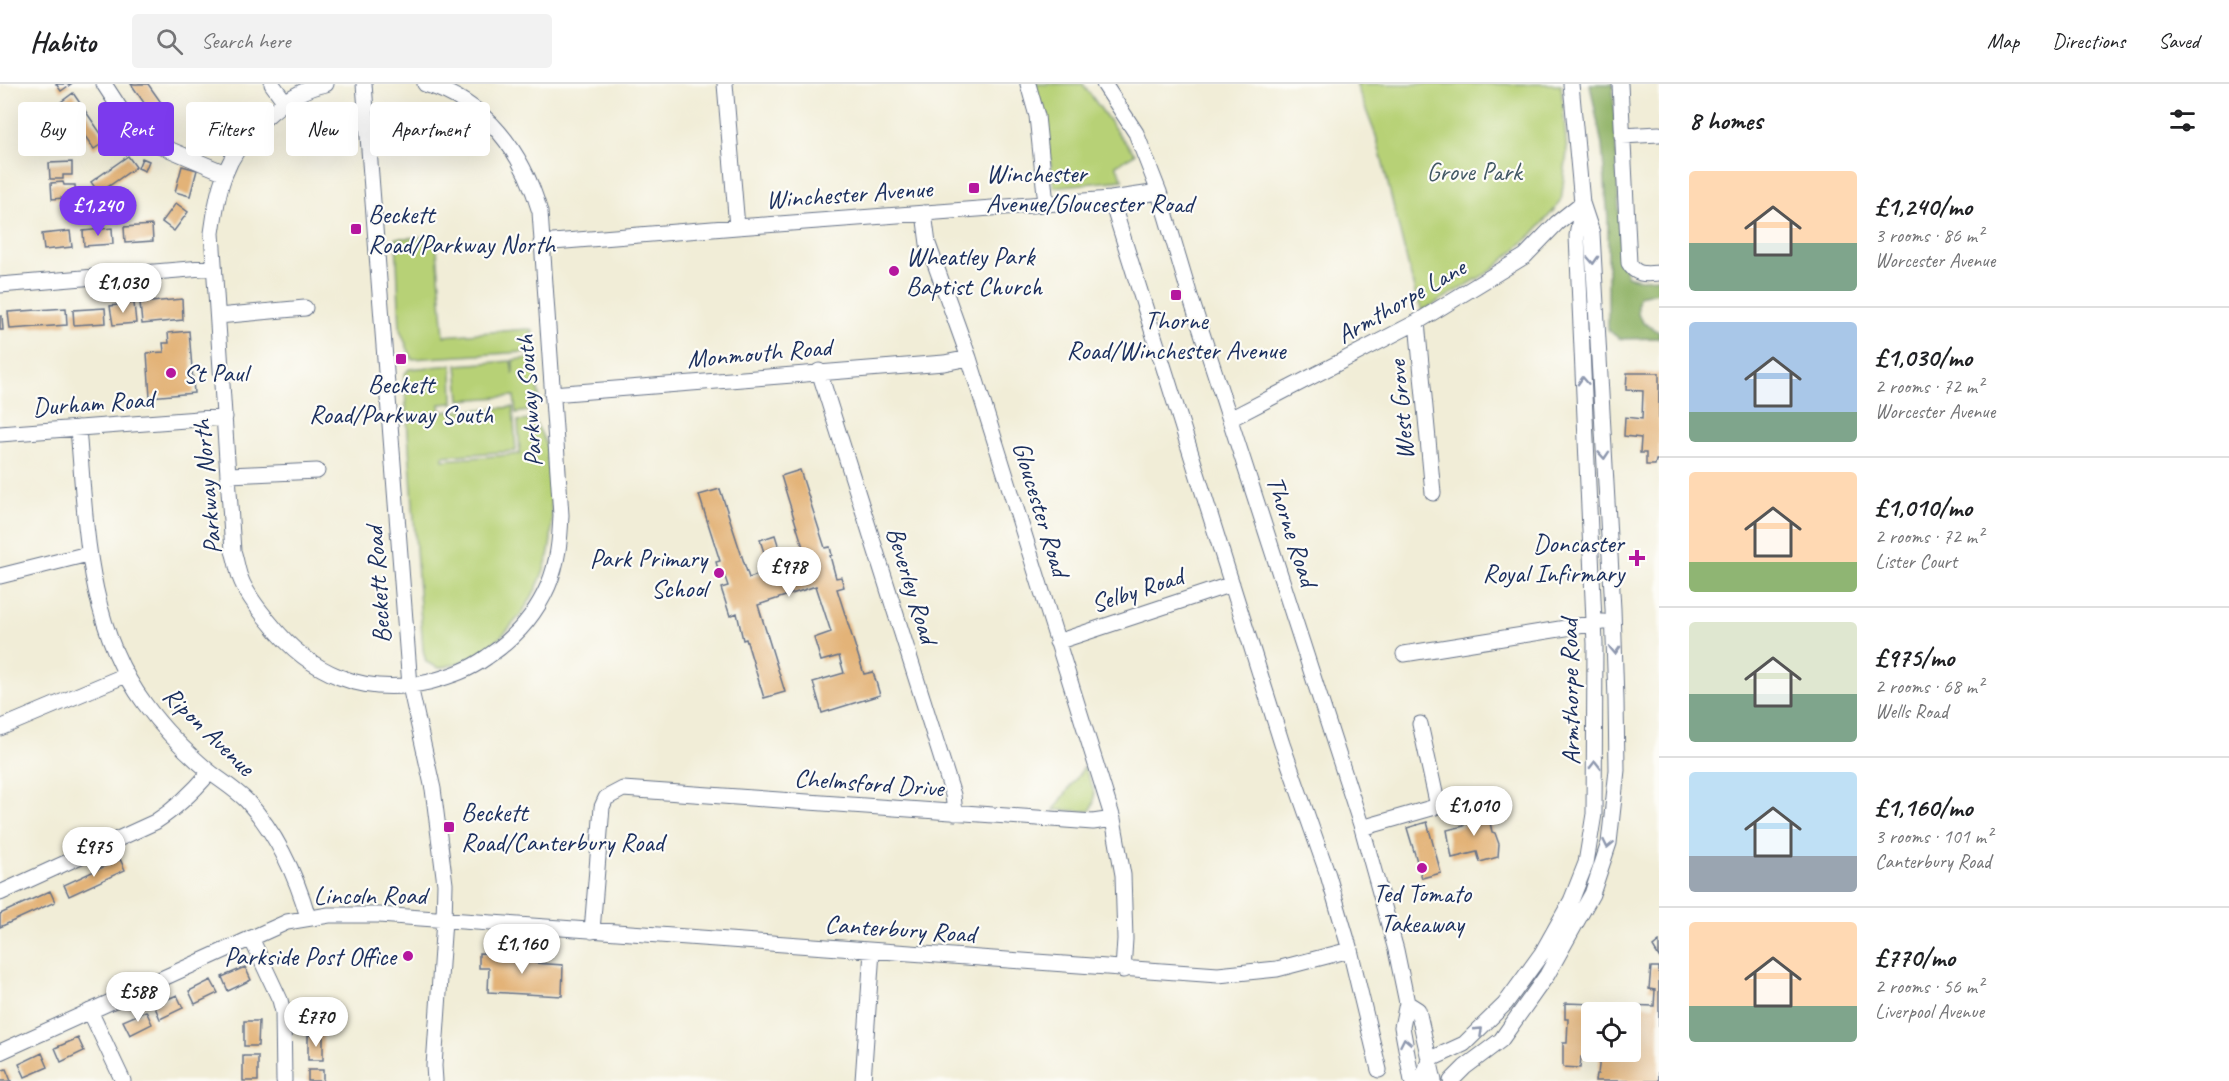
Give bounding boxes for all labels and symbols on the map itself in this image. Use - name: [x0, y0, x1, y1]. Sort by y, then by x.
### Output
- park label: Grove Park: [1426, 155, 1524, 188]
- place label: Winchester Avenue/Gloucester Road: [986, 157, 1197, 220]
- street label: Winchester Avenue: [765, 172, 935, 216]
- marker: Winchester Avenue/Gloucester Road: [967, 181, 981, 195]
- pin: £1,240: [49, 186, 147, 237]
- place label: Beckett Road/Parkway North: [368, 198, 557, 261]
- marker: Beckett Road/Parkway North: [349, 222, 363, 236]
- place label: Wheatley Park Baptist Church: [906, 240, 1043, 303]
- street label: Armthorpe Lane: [1331, 250, 1474, 351]
- one-way arrow: [1587, 256, 1599, 265]
- pin: £1,030: [74, 263, 172, 314]
- marker: Wheatley Park Baptist Church: [887, 264, 901, 278]
- marker: Thorne Road/Winchester Avenue: [1169, 288, 1183, 302]
- place label: Thorne Road/Winchester Avenue: [1067, 304, 1287, 367]
- street label: Monmouth Road: [685, 330, 836, 376]
- street label: Parkway South: [508, 333, 550, 468]
- marker: Beckett Road/Parkway South: [394, 352, 408, 366]
- place label: St Paul: [183, 357, 252, 390]
- street label: West Grove: [1380, 357, 1422, 461]
- marker: St Paul: [164, 366, 178, 380]
- place label: Beckett Road/Parkway South: [309, 368, 494, 431]
- one-way arrow: [1576, 376, 1589, 385]
- street label: Durham Road: [31, 382, 159, 424]
- street label: Parkway North: [185, 416, 229, 556]
- street label: Gloucester Road: [1005, 438, 1078, 584]
- one-way arrow: [1597, 451, 1610, 460]
- street label: Thorne Road: [1259, 472, 1326, 594]
- street label: Beckett Road: [357, 522, 399, 645]
- street label: Beverley Road: [879, 523, 946, 651]
- place label: Doncaster Royal Infirmary: [1483, 527, 1626, 590]
- place label: Park Primary School: [590, 542, 712, 605]
- pin: £978: [753, 547, 825, 598]
- marker: Doncaster Royal Infirmary: [1628, 549, 1646, 567]
- street label: Selby Road: [1087, 559, 1191, 620]
- marker: Park Primary School: [712, 566, 726, 580]
- street label: Armthorpe Road: [1552, 615, 1588, 765]
- one-way arrow: [1608, 645, 1621, 654]
- street label: Ripon Avenue: [156, 679, 263, 784]
- one-way arrow: [1589, 760, 1601, 769]
- street label: Chelmsford Drive: [793, 761, 947, 805]
- pin: £1,010: [1425, 786, 1523, 837]
- place label: Beckett Road/Canterbury Road: [461, 796, 668, 859]
- marker: Beckett Road/Canterbury Road: [442, 820, 456, 834]
- pin: £975: [58, 827, 130, 878]
- one-way arrow: [1602, 839, 1615, 849]
- marker: Ted Tomato Takeaway: [1415, 861, 1429, 875]
- place label: Ted Tomato Takeaway: [1373, 877, 1473, 940]
- street label: Lincoln Road: [313, 879, 430, 912]
- street label: Canterbury Road: [824, 907, 980, 951]
- pin: £1,160: [473, 924, 571, 975]
- place label: Parkside Post Office: [224, 940, 399, 973]
- marker: Parkside Post Office: [401, 949, 415, 963]
- pin: £588: [102, 972, 174, 1023]
- pin: £770: [280, 997, 352, 1048]
- one-way arrow: [1472, 1027, 1483, 1038]
- one-way arrow: [1399, 1037, 1411, 1047]

